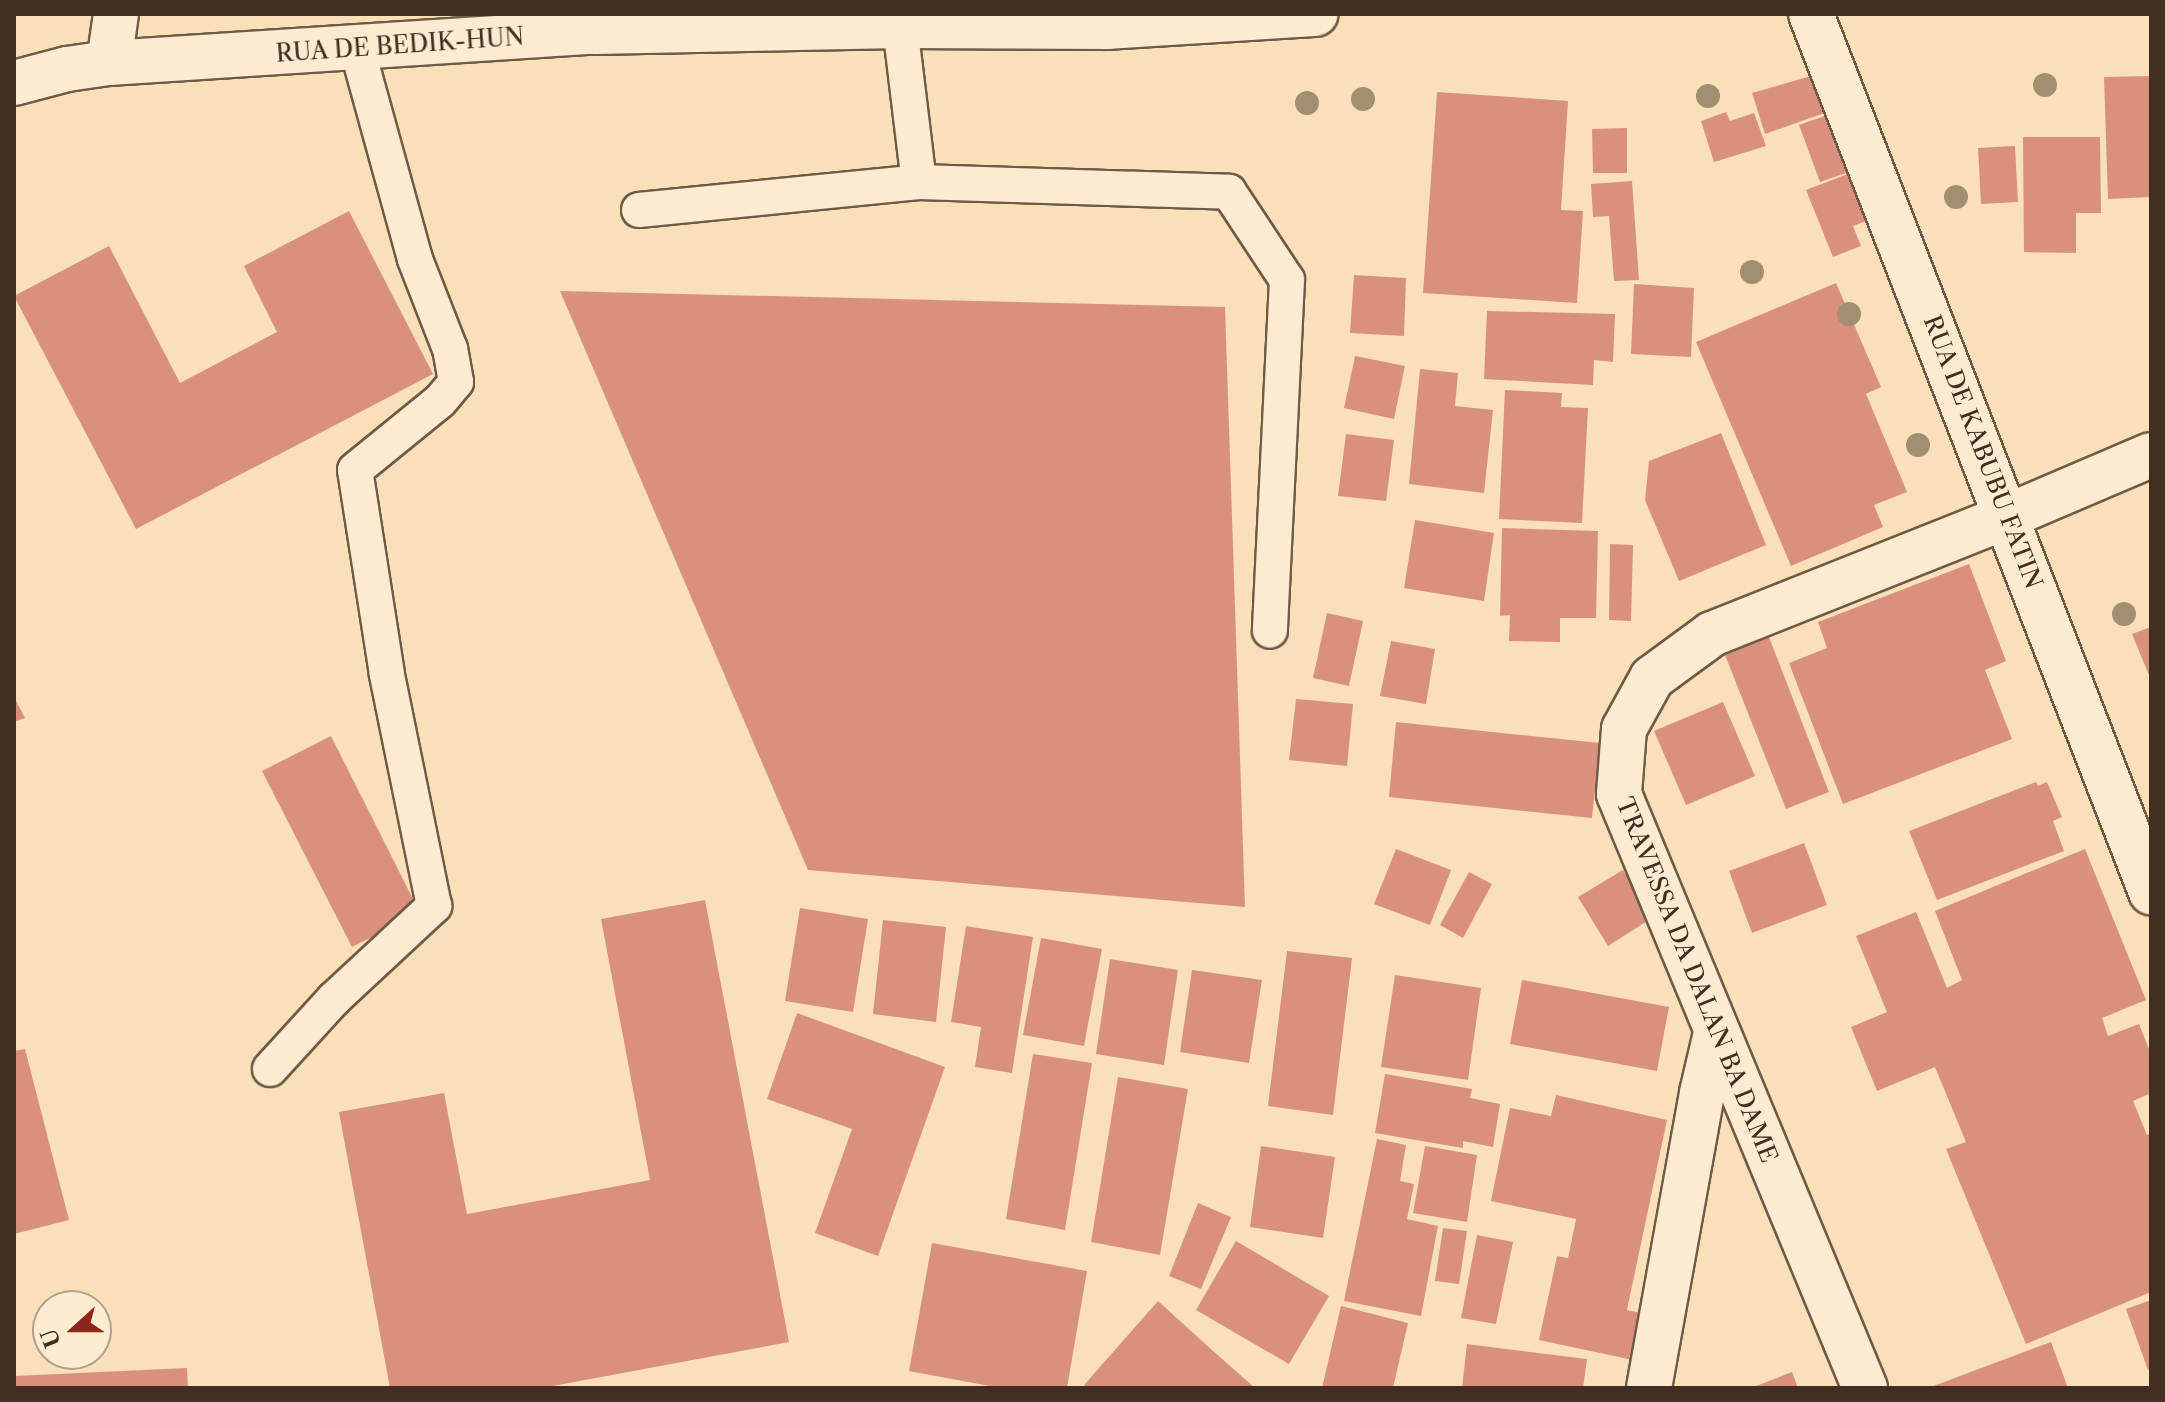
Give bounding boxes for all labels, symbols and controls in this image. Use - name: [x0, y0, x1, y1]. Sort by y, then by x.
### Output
- street label: RUA DE BEDIK-HUN: [274, 22, 526, 68]
- street label: RUA DE KABUBU FATIN: [1917, 311, 2049, 593]
- street label: TRAVESSA DA DALAN BA DAME: [1610, 792, 1784, 1168]
- north arrow: [32, 1290, 112, 1370]
- text: U: [35, 1325, 67, 1351]

